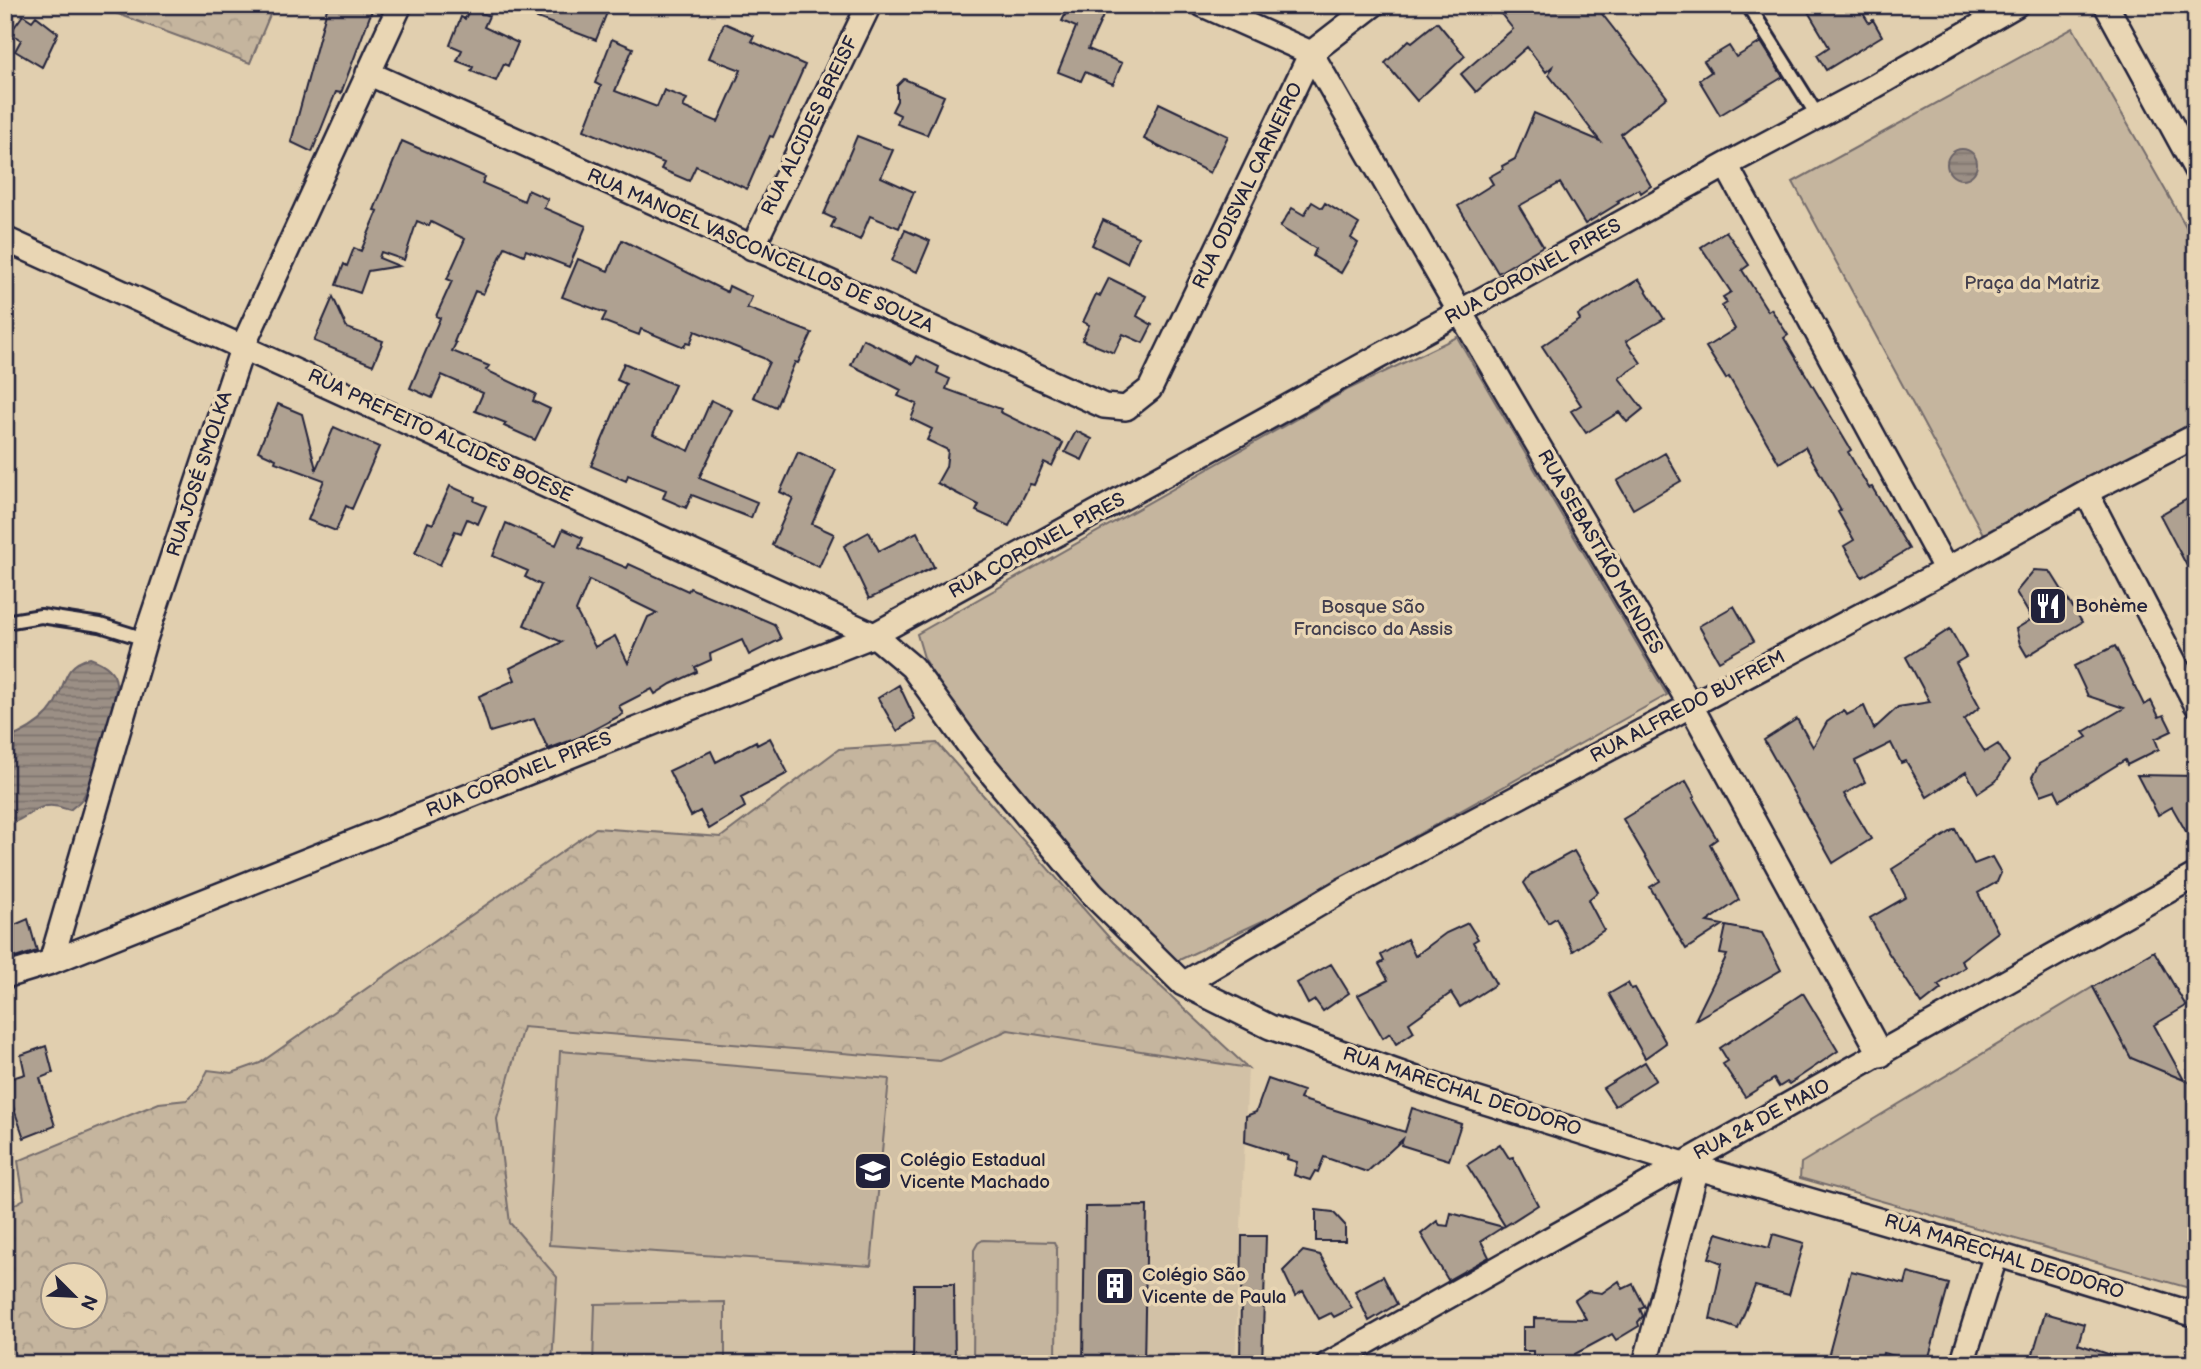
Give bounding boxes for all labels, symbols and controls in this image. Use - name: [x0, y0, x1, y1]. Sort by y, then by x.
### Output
- street label: RUA ALCIDES BREISF: [757, 32, 864, 219]
- street label: RUA ODISVAL CARNEIRO: [1188, 79, 1308, 293]
- street label: RUA MANOEL VASCONCELLOS DE SOUZA: [583, 164, 937, 338]
- street label: RUA CORONEL PIRES: [1441, 214, 1625, 330]
- park label: Praça da Matriz: [1964, 272, 2101, 295]
- street label: RUA PREFEITO ALCIDES BOESE: [304, 364, 576, 508]
- street label: RUA JOSÉ SMOLKA: [161, 388, 238, 560]
- street label: RUA SEBASTIÃO MENDES: [1532, 446, 1668, 658]
- street label: RUA CORONEL PIRES: [945, 488, 1129, 604]
- restaurant icon: Bohème: [2027, 585, 2069, 627]
- place label: Bohème: [2075, 595, 2148, 618]
- park label: Bosque São Francisco da Assis: [1293, 596, 1453, 641]
- street label: RUA ALFREDO BUFREM: [1587, 646, 1789, 768]
- street label: RUA CORONEL PIRES: [423, 727, 615, 823]
- street label: RUA MARECHAL DEODORO: [1340, 1043, 1584, 1141]
- street label: RUA 24 DE MAIO: [1690, 1074, 1834, 1166]
- place label: Colégio Estadual Vicente Machado: [900, 1149, 1050, 1194]
- school or university icon: Colégio Estadual Vicente Machado: [852, 1150, 894, 1192]
- street label: RUA MARECHAL DEODORO: [1881, 1210, 2127, 1304]
- north arrow: [38, 1260, 108, 1330]
- place label: Colégio São Vicente de Paula: [1142, 1264, 1287, 1309]
- building icon: Colégio São Vicente de Paula: [1094, 1265, 1136, 1307]
- text: N: [75, 1291, 102, 1314]

